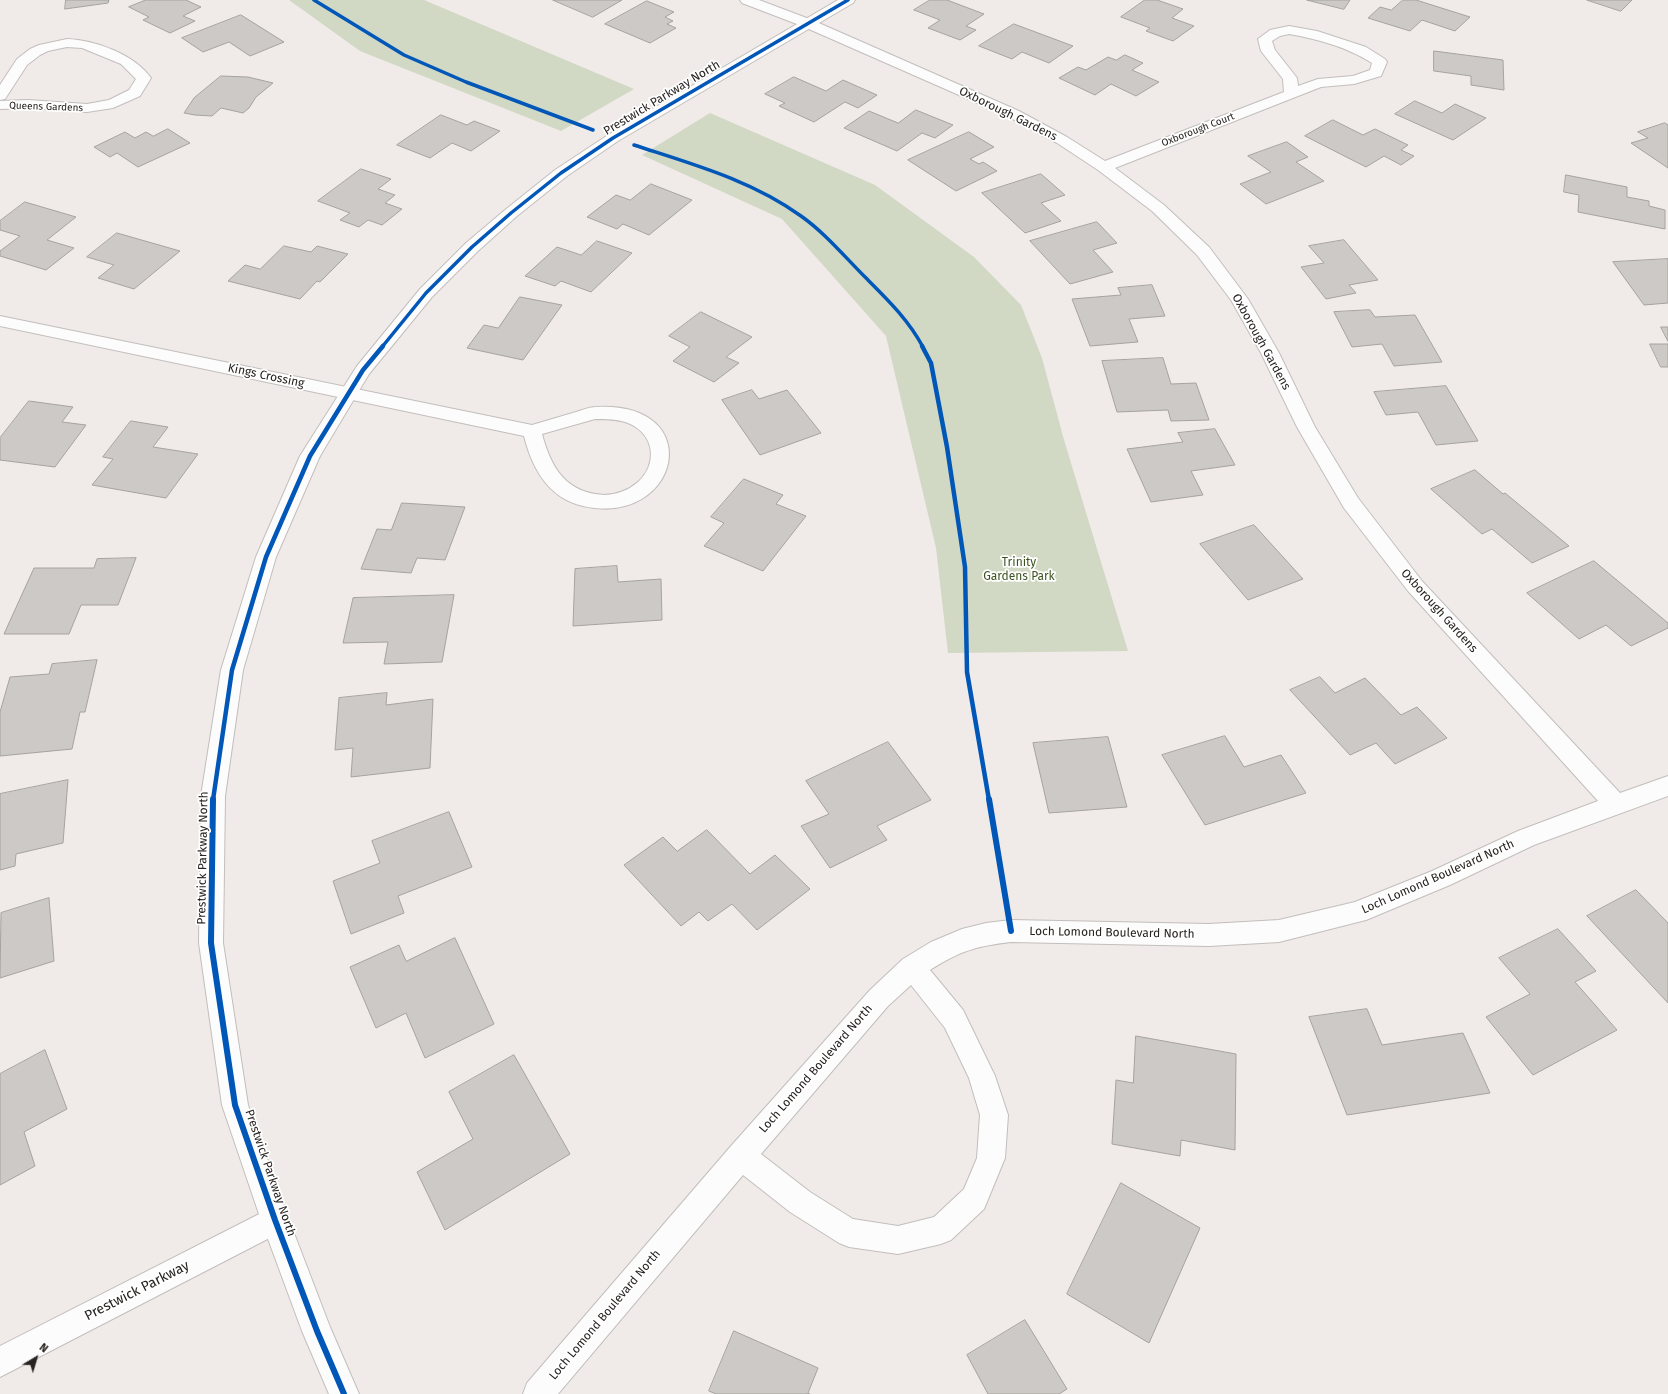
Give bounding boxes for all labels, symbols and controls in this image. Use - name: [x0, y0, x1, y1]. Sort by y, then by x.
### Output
- street label: Prestwick Parkway North: [601, 58, 723, 138]
- street label: Oxborough Gardens: [956, 84, 1060, 144]
- street label: Queens Gardens: [9, 100, 83, 114]
- street label: Oxborough Court: [1160, 111, 1236, 149]
- street label: Oxborough Gardens: [1229, 291, 1293, 393]
- street label: Kings Crossing: [226, 361, 306, 391]
- park label: Trinity Gardens Park: [983, 556, 1055, 584]
- street label: Oxborough Gardens: [1398, 566, 1480, 656]
- street label: Prestwick Parkway North: [195, 791, 211, 925]
- street label: Loch Lomond Boulevard North: [1360, 837, 1516, 917]
- street label: Loch Lomond Boulevard North: [1029, 924, 1195, 942]
- street label: Loch Lomond Boulevard North: [756, 1002, 876, 1136]
- street label: Prestwick Parkway North: [242, 1108, 298, 1238]
- street label: Loch Lomond Boulevard North: [546, 1247, 664, 1383]
- street label: Prestwick Parkway: [82, 1257, 192, 1325]
- north arrow: [16, 1338, 56, 1378]
- text: N: [37, 1341, 51, 1356]

